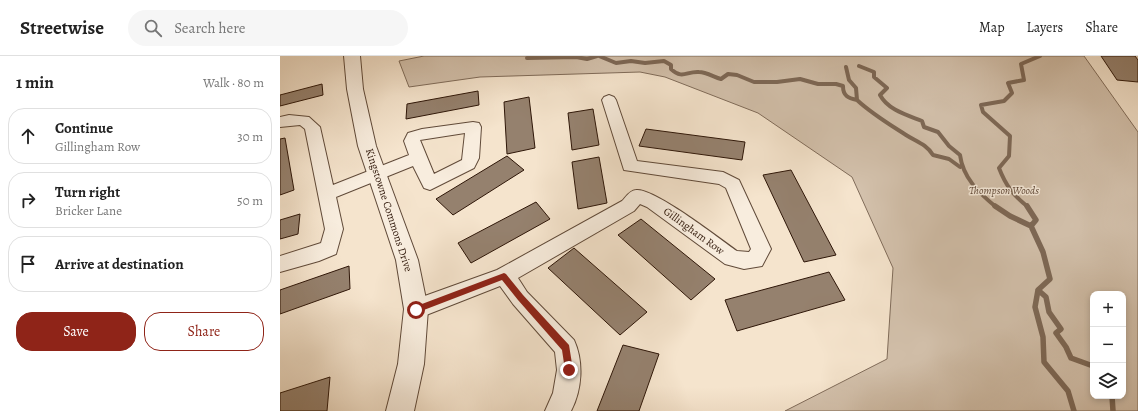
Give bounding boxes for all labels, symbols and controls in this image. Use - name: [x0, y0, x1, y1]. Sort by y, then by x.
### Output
- search box: [128, 10, 408, 46]
- text: Streetwise: [20, 15, 104, 41]
- icon: search: [142, 17, 164, 39]
- text: Search here: [174, 18, 245, 38]
- text: Map: [979, 18, 1005, 37]
- text: Layers: [1027, 18, 1063, 37]
- text: Share: [1085, 18, 1118, 37]
- text: 1 min: [16, 71, 54, 94]
- text: Walk · 80 m: [203, 74, 264, 91]
- text: Continue: [55, 118, 113, 138]
- icon: ahead: [17, 125, 39, 147]
- text: 30 m: [237, 128, 263, 145]
- text: Gillingham Row: [55, 138, 140, 155]
- street label: Kingstowne Commons Drive: [362, 146, 416, 274]
- text: Turn right: [55, 182, 120, 202]
- park label: Thompson Woods: [969, 183, 1039, 198]
- icon: right: [17, 189, 39, 211]
- text: 50 m: [237, 192, 263, 209]
- text: Bricker Lane: [55, 202, 122, 219]
- street label: Gillingham Row: [660, 204, 728, 258]
- icon: arrive: [17, 253, 39, 275]
- text: Arrive at destination: [55, 254, 184, 274]
- map controls: [1090, 291, 1126, 399]
- button: +: [1090, 291, 1126, 327]
- route start: [407, 301, 425, 319]
- button: Save: [16, 312, 136, 351]
- button: Share: [144, 312, 264, 351]
- button: −: [1090, 327, 1126, 363]
- route end: [560, 361, 578, 379]
- button: layers: [1090, 363, 1126, 399]

